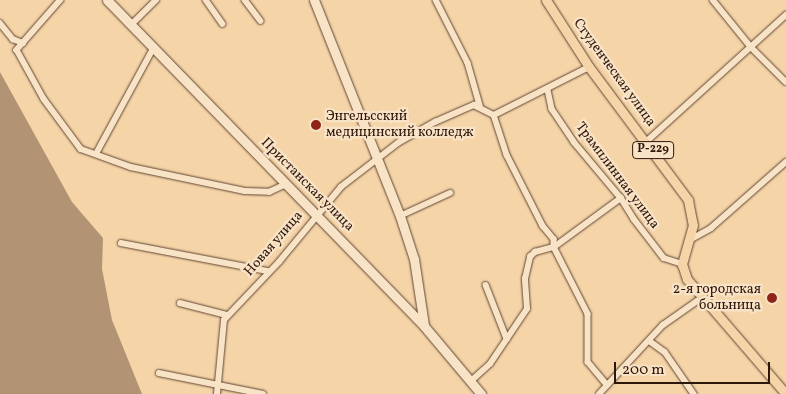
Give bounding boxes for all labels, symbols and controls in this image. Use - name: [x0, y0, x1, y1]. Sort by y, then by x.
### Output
- street label: Студенческая улица: [569, 16, 659, 130]
- place label: Энгельсский медицинский колледж: [326, 109, 474, 142]
- marker: Энгельсский медицинский колледж: [310, 119, 322, 131]
- street label: Трамплинная улица: [571, 119, 663, 233]
- street label: Пристанская улица: [257, 135, 357, 235]
- road number: Р-229: [632, 140, 674, 160]
- street label: Новая улица: [241, 208, 307, 280]
- place label: 2-я городская больница: [673, 282, 761, 314]
- marker: 2-я городская больница: [765, 291, 779, 305]
- scale bar: [616, 352, 772, 384]
- text: 200 m: [622, 360, 665, 381]

